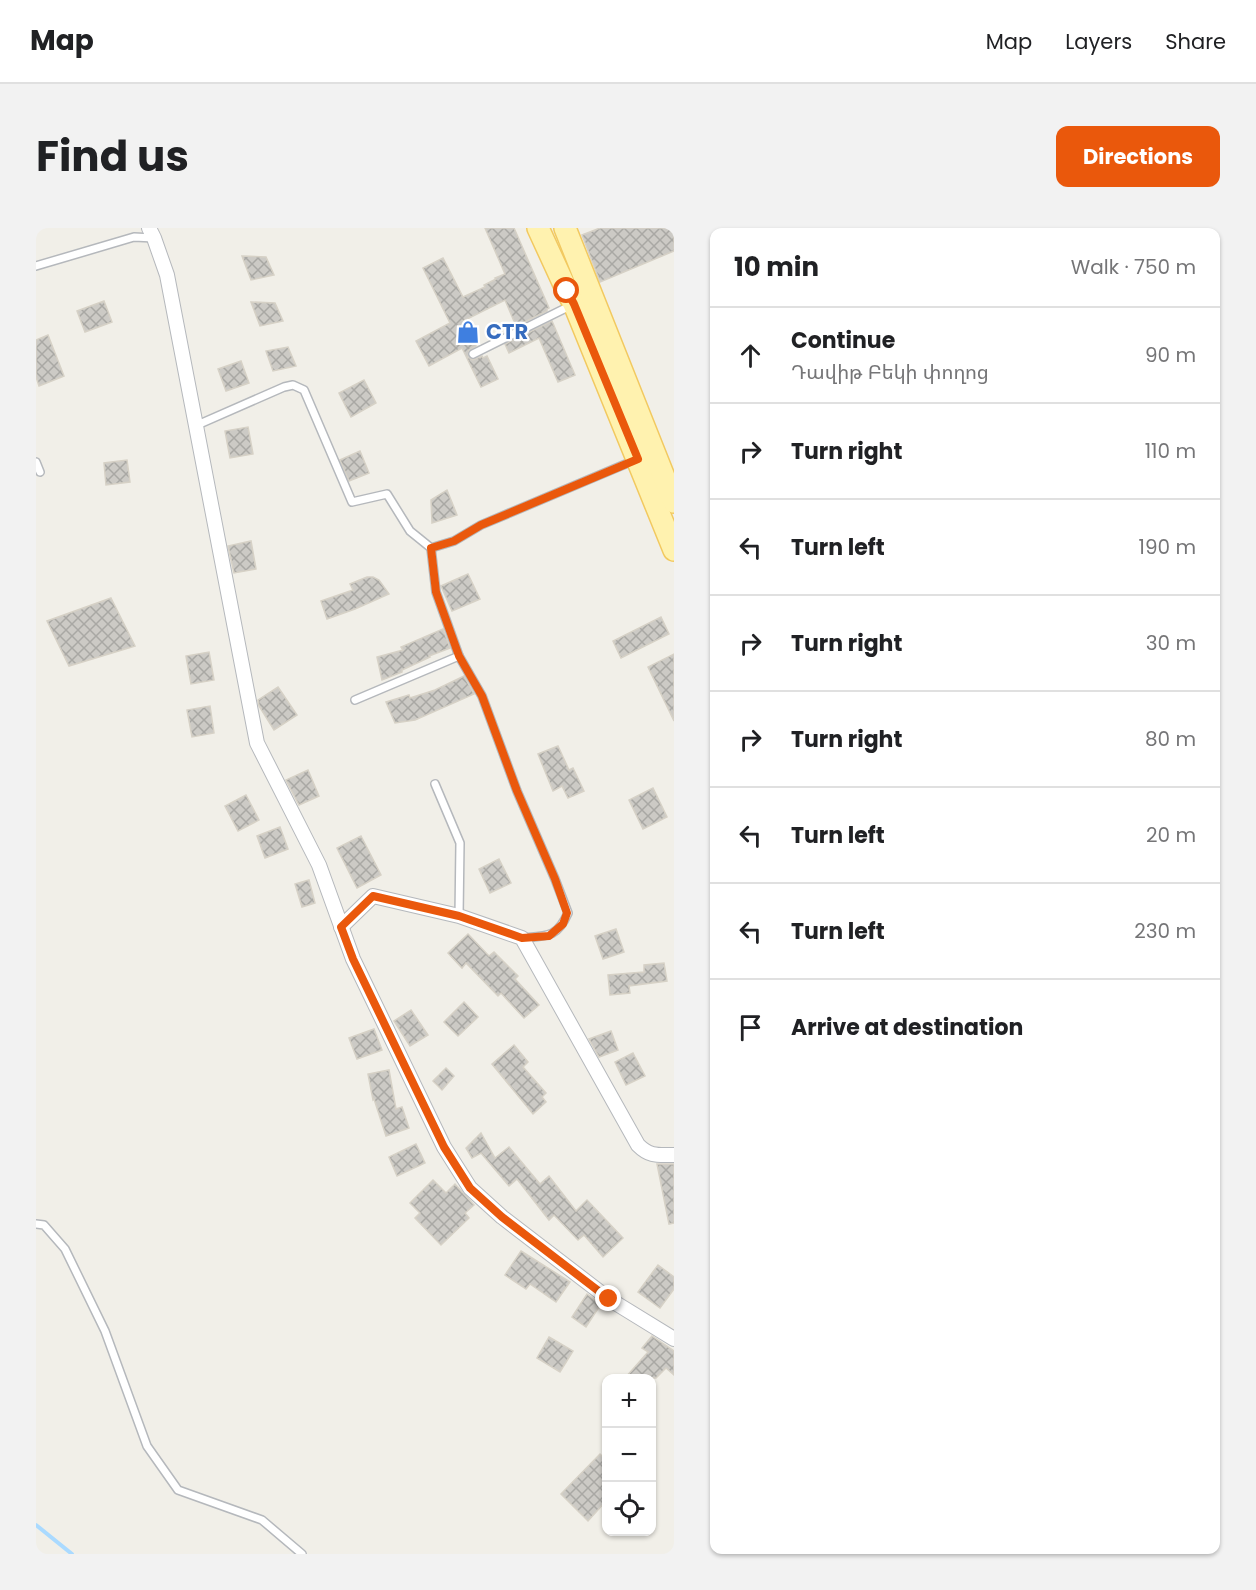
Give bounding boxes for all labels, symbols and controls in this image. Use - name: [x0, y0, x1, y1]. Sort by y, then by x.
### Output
- text: Map: [30, 21, 94, 60]
- text: Map: [986, 27, 1032, 56]
- text: Layers: [1065, 27, 1132, 56]
- text: Share: [1165, 27, 1226, 56]
- button: Directions: [1056, 126, 1220, 187]
- text: Find us: [36, 127, 189, 186]
- text: 10 min: [734, 249, 819, 285]
- text: Walk · 750 m: [1071, 253, 1196, 281]
- route start: [553, 277, 579, 303]
- place label: CTR: [486, 317, 528, 346]
- shop icon: CTR: [455, 319, 481, 345]
- text: Continue: [791, 325, 895, 356]
- icon: ahead: [734, 339, 767, 372]
- text: 90 m: [1145, 341, 1196, 369]
- text: Դավիթ Բեկի փողոց: [791, 358, 989, 386]
- icon: right: [734, 435, 767, 468]
- text: Turn right: [791, 436, 902, 467]
- text: 110 m: [1145, 437, 1196, 465]
- icon: left: [734, 531, 767, 564]
- text: Turn left: [791, 532, 885, 563]
- text: 190 m: [1139, 533, 1196, 561]
- icon: right: [734, 627, 767, 660]
- text: Turn right: [791, 628, 902, 659]
- text: 30 m: [1146, 629, 1196, 657]
- icon: right: [734, 723, 767, 756]
- text: Turn right: [791, 724, 902, 755]
- text: 80 m: [1145, 725, 1196, 753]
- icon: left: [734, 819, 767, 852]
- text: Turn left: [791, 820, 885, 851]
- text: 20 m: [1146, 821, 1196, 849]
- icon: left: [734, 915, 767, 948]
- text: Turn left: [791, 916, 885, 947]
- text: 230 m: [1134, 917, 1196, 945]
- icon: arrive: [734, 1011, 767, 1044]
- text: Arrive at destination: [791, 1012, 1023, 1043]
- route end: [595, 1285, 621, 1311]
- map controls: [602, 1374, 656, 1536]
- button: +: [602, 1374, 656, 1428]
- button: −: [602, 1428, 656, 1482]
- button: locate: [602, 1482, 656, 1536]

